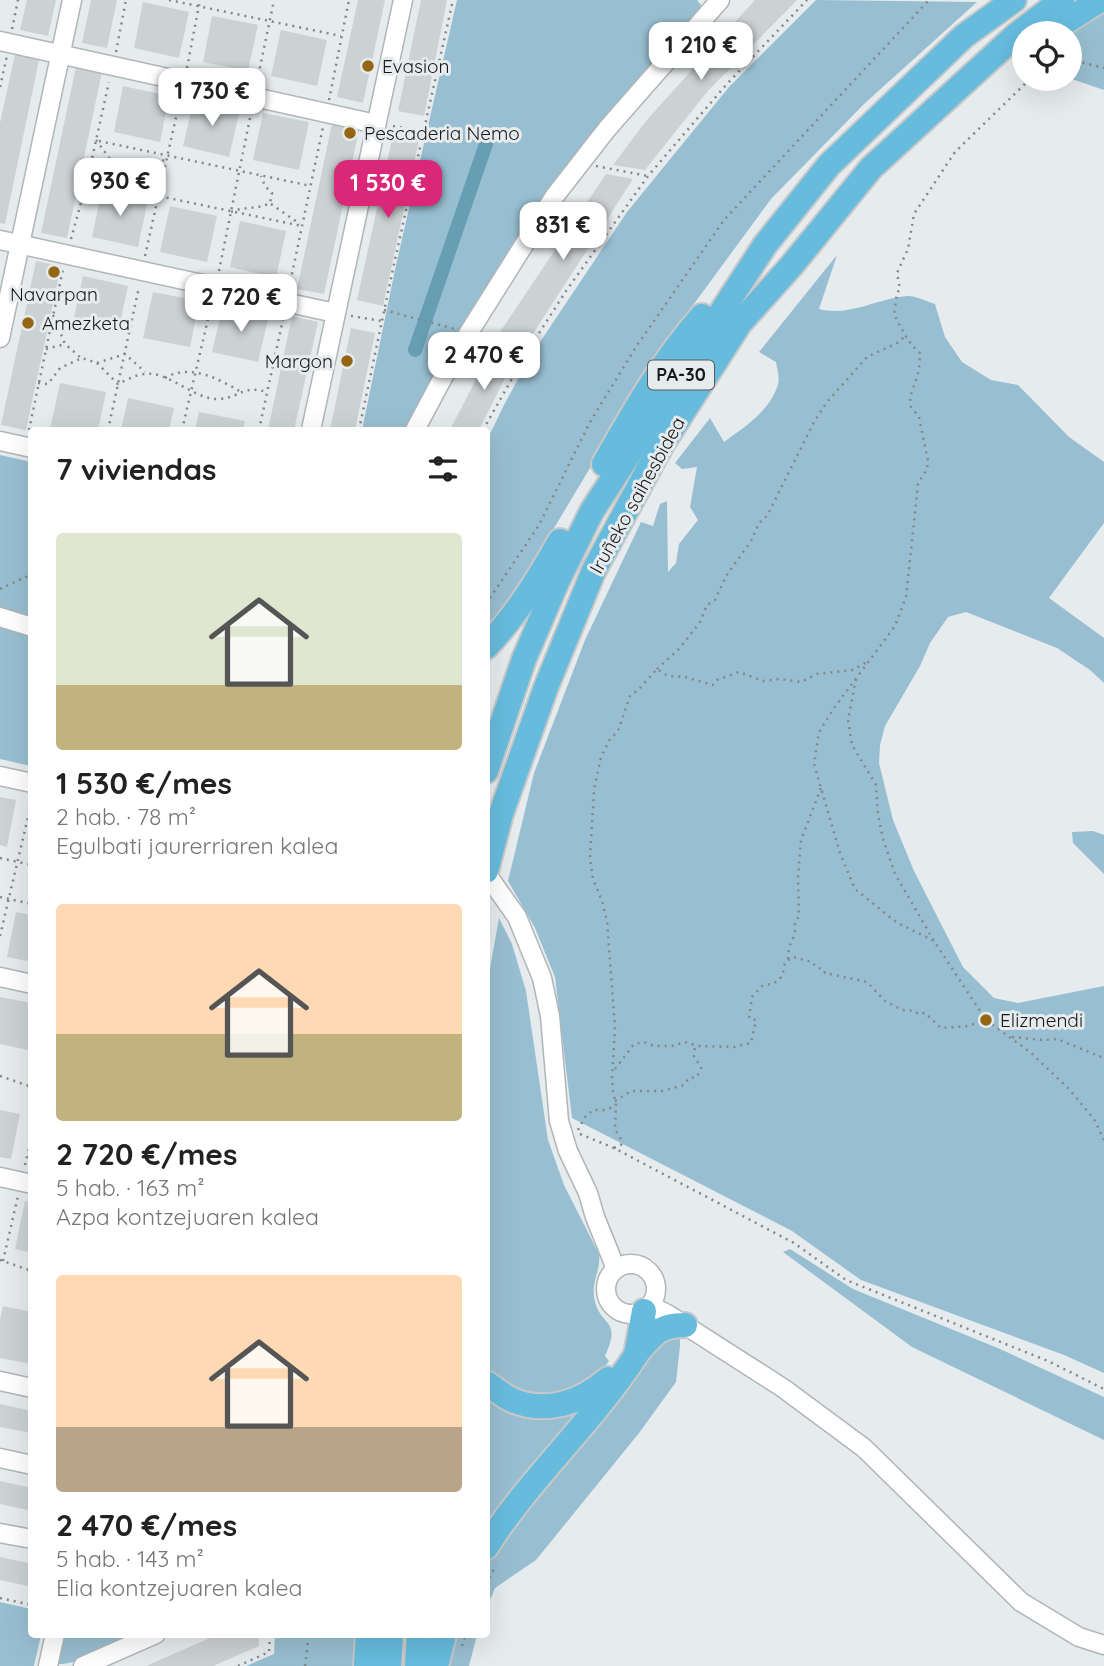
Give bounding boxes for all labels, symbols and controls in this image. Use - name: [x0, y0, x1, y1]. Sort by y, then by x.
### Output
- map controls: [1012, 21, 1082, 91]
- button: locate: [1012, 21, 1082, 91]
- pin: 1 210 €: [636, 22, 766, 82]
- text: 1 210 €: [665, 30, 737, 59]
- place label: Evasion: [382, 54, 449, 78]
- marker: Evasion: [360, 58, 376, 74]
- pin: 1 730 €: [147, 68, 277, 128]
- text: 1 730 €: [174, 76, 250, 105]
- place label: Pescaderia Nemo: [364, 121, 520, 145]
- marker: Pescaderia Nemo: [342, 125, 358, 141]
- pin: 930 €: [71, 158, 169, 218]
- pin: 1 530 €: [323, 160, 453, 220]
- text: 930 €: [90, 166, 150, 195]
- text: 1 530 €: [350, 168, 426, 197]
- pin: 831 €: [514, 202, 612, 262]
- text: 831 €: [536, 210, 590, 239]
- marker: Navarpan: [46, 264, 62, 280]
- pin: 2 720 €: [176, 274, 306, 334]
- place label: Navarpan: [10, 282, 98, 306]
- text: 2 720 €: [201, 282, 281, 311]
- place label: Amezketa: [42, 311, 130, 335]
- marker: Amezketa: [20, 315, 36, 331]
- pin: 2 470 €: [419, 332, 549, 392]
- text: 2 470 €: [444, 340, 524, 369]
- place label: Margon: [265, 349, 333, 373]
- marker: Margon: [339, 353, 355, 369]
- road number: PA-30: [648, 360, 714, 390]
- street label: Iruñeko saihesbidea: [584, 412, 690, 578]
- text: 7 viviendas: [56, 450, 216, 488]
- icon: filters: [424, 450, 462, 488]
- icon: home: [196, 579, 322, 705]
- text: 1 530 €/mes: [56, 764, 232, 802]
- text: 2 hab. · 78 m²: [56, 802, 196, 831]
- text: Egulbati jaurerriaren kalea: [56, 831, 338, 860]
- icon: home: [196, 950, 322, 1076]
- place label: Elizmendi: [1000, 1008, 1083, 1032]
- marker: Elizmendi: [978, 1012, 994, 1028]
- text: 2 720 €/mes: [56, 1135, 238, 1173]
- text: 5 hab. · 163 m²: [56, 1173, 204, 1202]
- text: Azpa kontzejuaren kalea: [56, 1202, 319, 1231]
- icon: home: [196, 1321, 322, 1447]
- text: 2 470 €/mes: [56, 1506, 237, 1544]
- text: 5 hab. · 143 m²: [56, 1544, 204, 1573]
- text: Elia kontzejuaren kalea: [56, 1573, 302, 1602]

